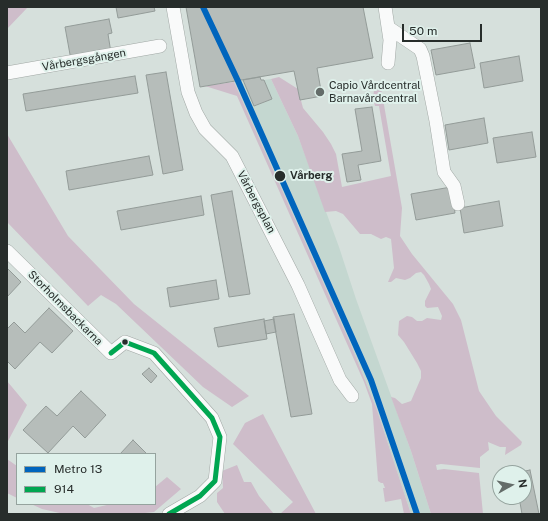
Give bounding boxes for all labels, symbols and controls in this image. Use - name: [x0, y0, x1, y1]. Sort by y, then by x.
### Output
- scale bar: [404, 16, 484, 42]
- text: 50 m: [409, 24, 437, 38]
- street label: Vårbergsgången: [41, 46, 127, 74]
- place label: Capio Vårdcentral Barnavårdcentral: [329, 79, 421, 105]
- marker: Capio Vårdcentral Barnavårdcentral: [314, 86, 326, 98]
- street label: Vårbergsplan: [234, 169, 278, 235]
- marker: Vårberg: [273, 169, 287, 183]
- place label: Vårberg: [290, 169, 332, 183]
- street label: Storholmsbackarna: [25, 268, 105, 348]
- unlabelled marker: [120, 337, 130, 347]
- legend: [16, 453, 156, 505]
- text: Metro 13: [54, 462, 102, 476]
- north arrow: [492, 465, 532, 505]
- text: N: [516, 478, 529, 489]
- text: 914: [54, 482, 74, 496]

